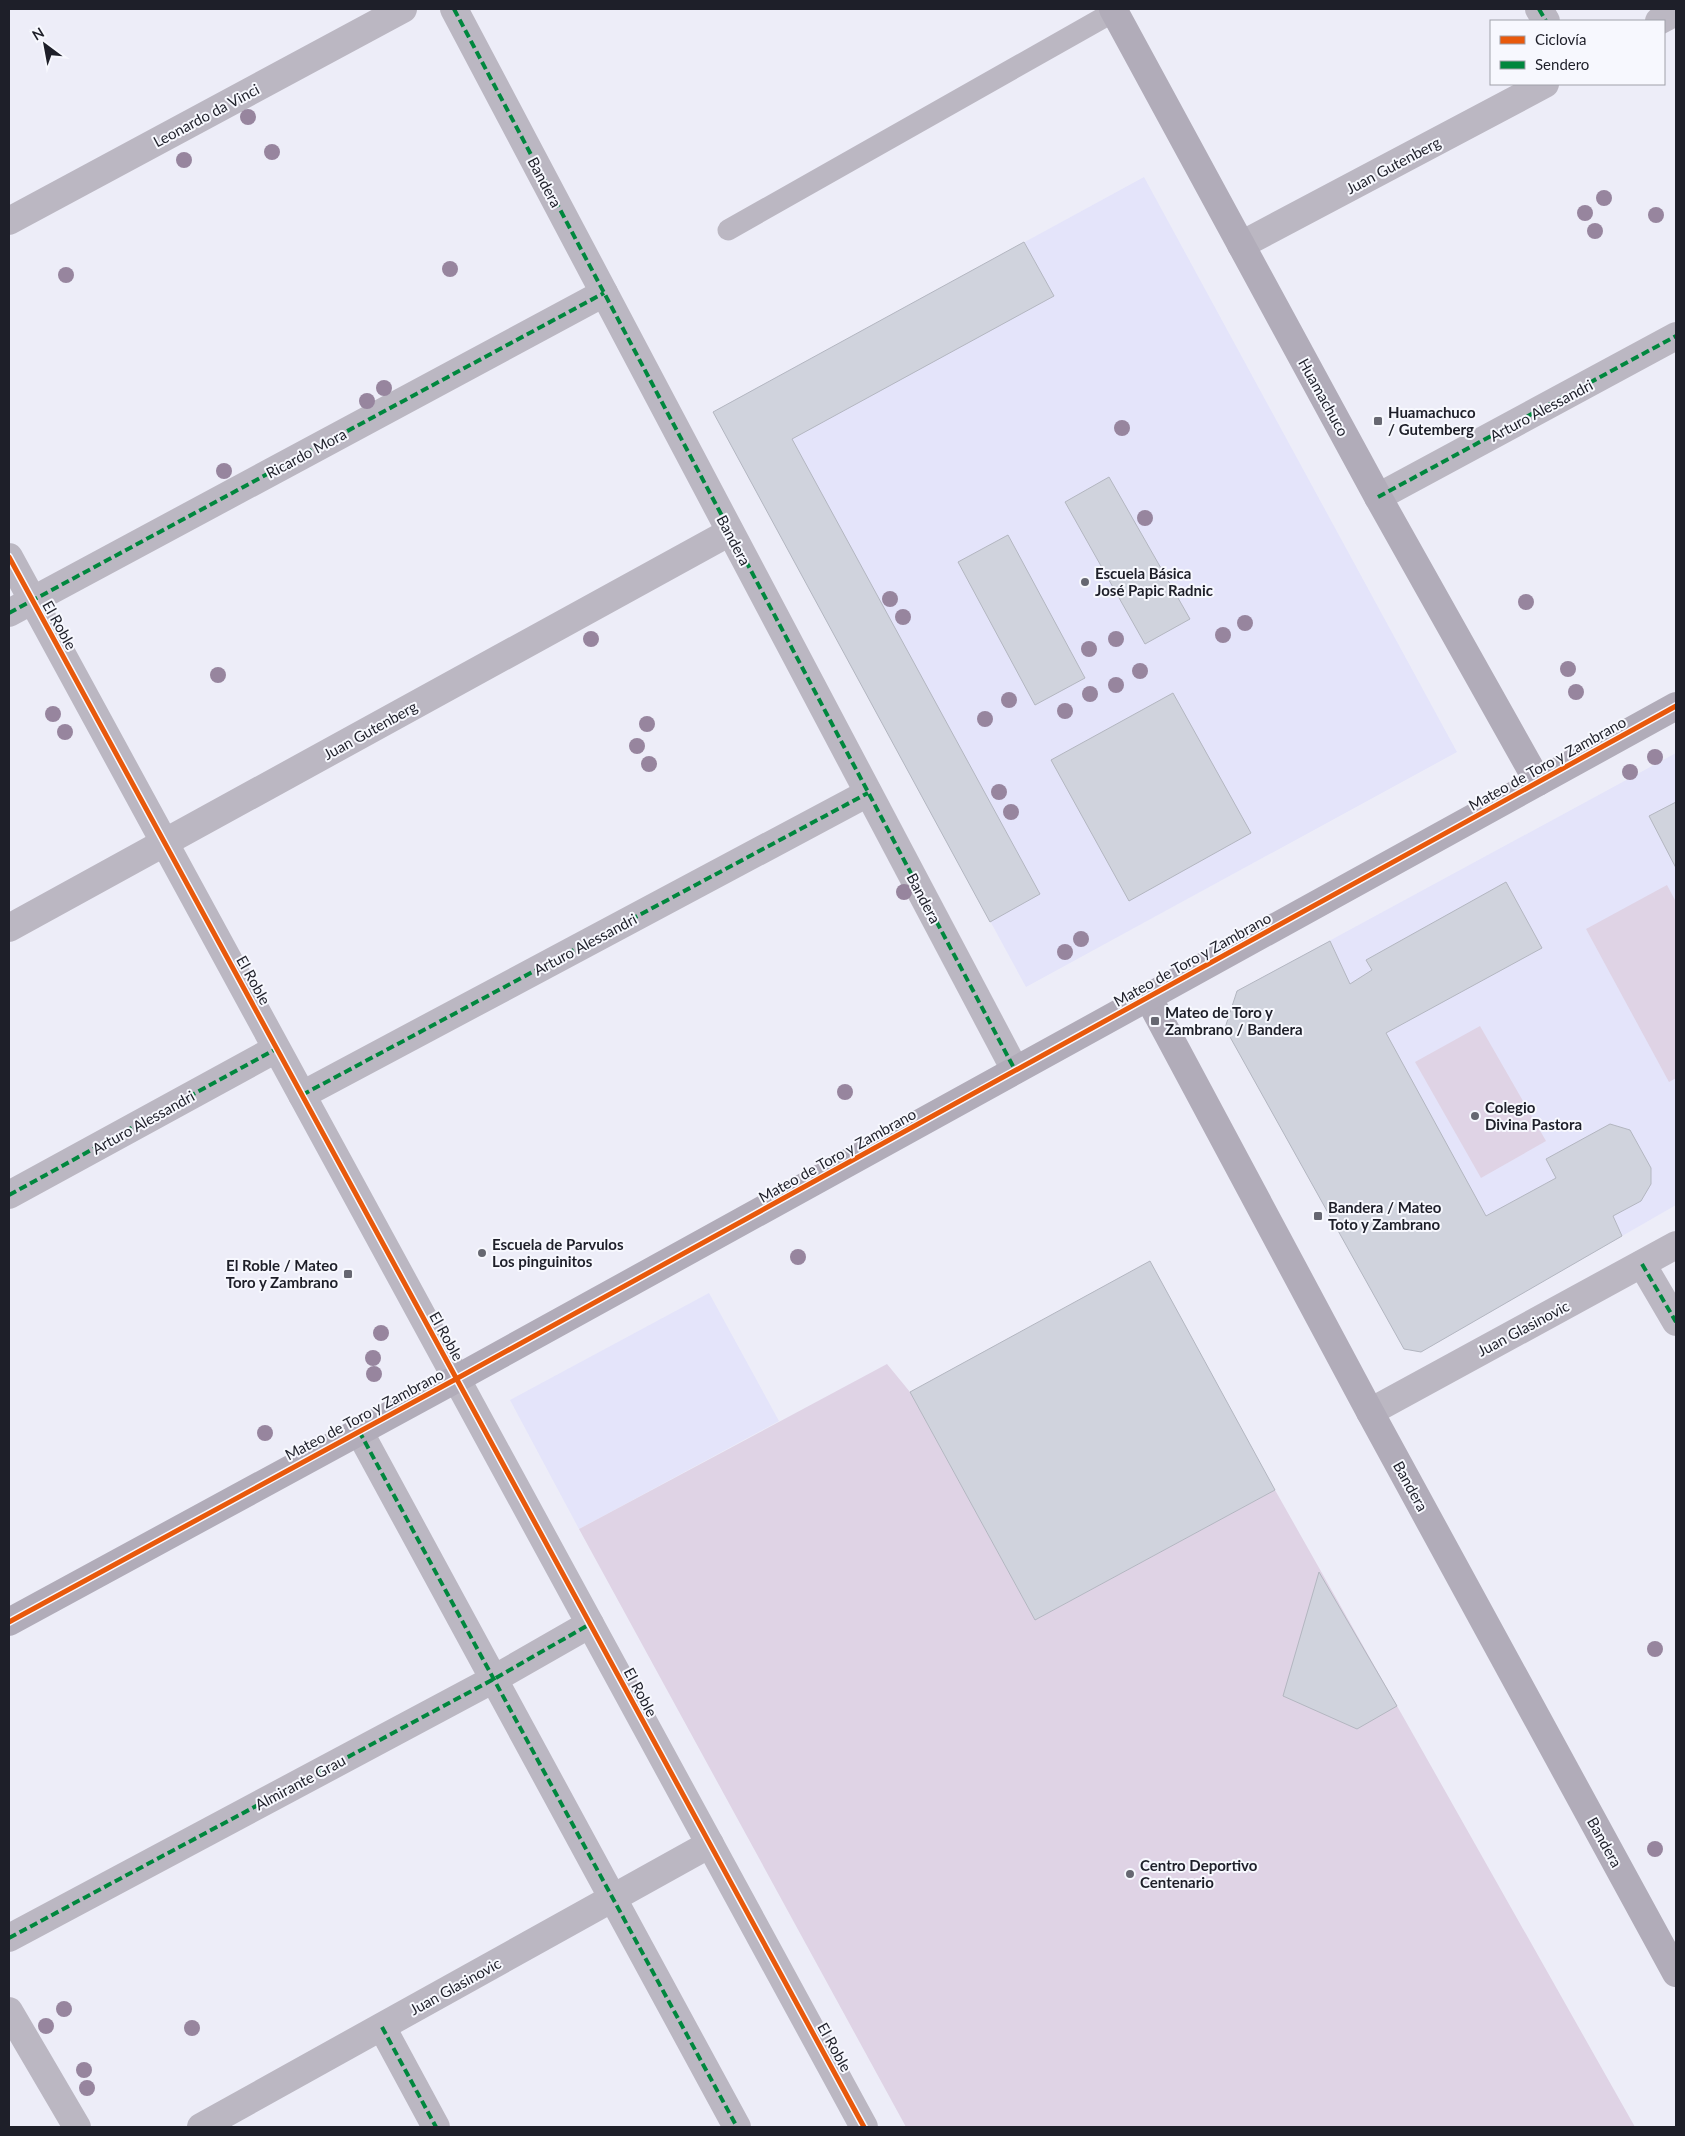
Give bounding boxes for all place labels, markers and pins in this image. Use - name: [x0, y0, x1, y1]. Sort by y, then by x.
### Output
- place label: Huamachuco / Gutemberg: [1388, 403, 1476, 438]
- marker: Huamachuco / Gutemberg: [1372, 415, 1384, 427]
- place label: Escuela Básica José Papic Radnic: [1095, 564, 1213, 599]
- marker: Escuela Básica José Papic Radnic: [1079, 576, 1091, 588]
- place label: Mateo de Toro y Zambrano / Bandera: [1165, 1003, 1303, 1038]
- marker: Mateo de Toro y Zambrano / Bandera: [1149, 1015, 1161, 1027]
- place label: Colegio Divina Pastora: [1485, 1098, 1582, 1133]
- marker: Colegio Divina Pastora: [1469, 1110, 1481, 1122]
- place label: Bandera / Mateo Toto y Zambrano: [1328, 1198, 1442, 1233]
- marker: Bandera / Mateo Toto y Zambrano: [1312, 1210, 1324, 1222]
- place label: Escuela de Parvulos Los pinguinitos: [492, 1235, 624, 1270]
- marker: Escuela de Parvulos Los pinguinitos: [476, 1247, 488, 1259]
- place label: El Roble / Mateo Toro y Zambrano: [226, 1256, 338, 1291]
- marker: El Roble / Mateo Toro y Zambrano: [342, 1268, 354, 1280]
- place label: Centro Deportivo Centenario: [1140, 1856, 1258, 1891]
- marker: Centro Deportivo Centenario: [1124, 1868, 1136, 1880]

